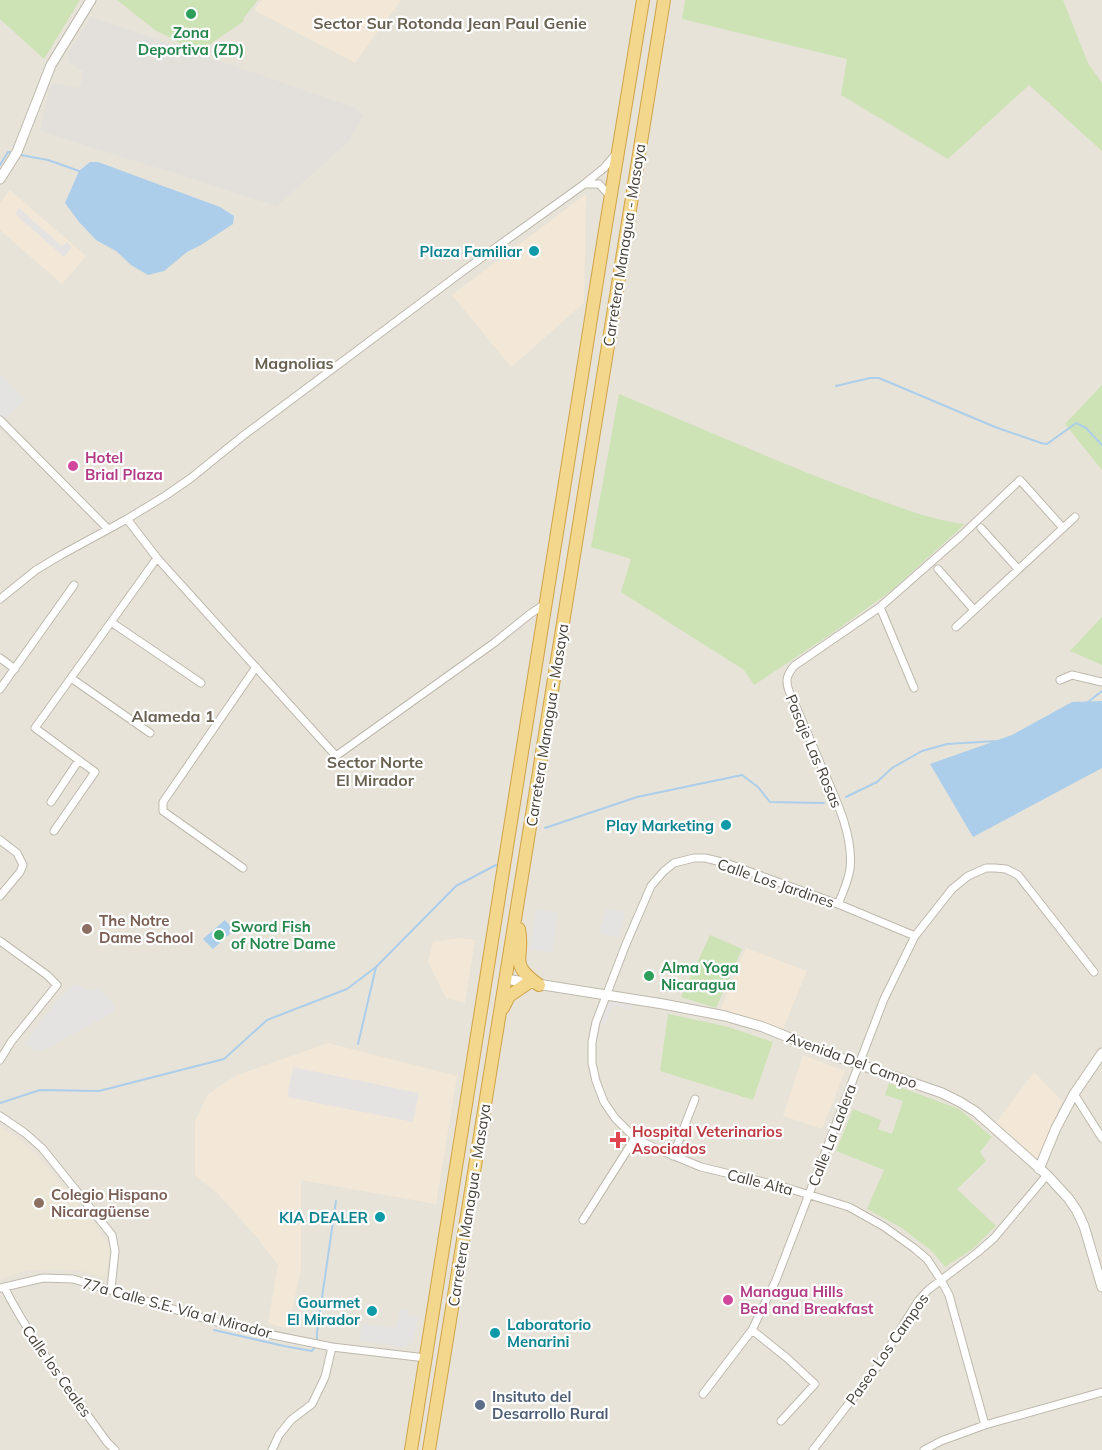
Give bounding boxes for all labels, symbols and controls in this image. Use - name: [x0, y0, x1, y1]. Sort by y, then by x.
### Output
- marker: Zona Deportiva (ZD): [184, 7, 198, 21]
- district label: Sector Sur Rotonda Jean Paul Genie: [313, 13, 587, 33]
- place label: Zona Deportiva (ZD): [138, 23, 244, 59]
- street label: Carretera Managua - Masaya: [599, 142, 649, 348]
- place label: Plaza Familiar: [420, 242, 522, 261]
- marker: Plaza Familiar: [527, 244, 541, 258]
- district label: Magnolias: [254, 353, 334, 373]
- place label: Hotel Brial Plaza: [85, 448, 163, 484]
- marker: Hotel Brial Plaza: [66, 459, 80, 473]
- street label: Carretera Managua - Masaya: [522, 622, 572, 828]
- street label: Pasaje Las Rosas: [781, 691, 847, 811]
- district label: Alameda 1: [131, 706, 215, 726]
- district label: Sector Norte El Mirador: [327, 752, 423, 790]
- place label: Play Marketing: [606, 816, 714, 835]
- marker: Play Marketing: [719, 818, 733, 832]
- street label: Calle Los Jardines: [715, 854, 837, 912]
- place label: The Notre Dame School: [99, 911, 194, 947]
- place label: Sword Fish of Notre Dame: [231, 917, 336, 953]
- marker: The Notre Dame School: [80, 922, 94, 936]
- marker: Sword Fish of Notre Dame: [212, 928, 226, 942]
- place label: Alma Yoga Nicaragua: [661, 958, 739, 994]
- marker: Alma Yoga Nicaragua: [642, 969, 656, 983]
- street label: Avenida Del Campo: [784, 1028, 920, 1092]
- street label: Calle La Ladera: [804, 1081, 860, 1189]
- street label: Carretera Managua - Masaya: [444, 1102, 494, 1308]
- place label: Hospital Veterinarios Asociados: [632, 1122, 782, 1158]
- marker: Hospital Veterinarios Asociados: [609, 1131, 627, 1149]
- street label: Calle Alta: [725, 1165, 795, 1199]
- place label: Colegio Hispano Nicaragüense: [51, 1185, 168, 1221]
- marker: Colegio Hispano Nicaragüense: [32, 1196, 46, 1210]
- place label: KIA DEALER: [279, 1208, 368, 1227]
- marker: KIA DEALER: [373, 1210, 387, 1224]
- street label: 77a Calle S.E. Vía al Mirador: [80, 1274, 274, 1343]
- place label: Managua Hills Bed and Breakfast: [740, 1282, 874, 1318]
- street label: Paseo Los Campos: [841, 1290, 933, 1408]
- place label: Gourmet El Mirador: [287, 1293, 360, 1329]
- marker: Managua Hills Bed and Breakfast: [721, 1293, 735, 1307]
- marker: Gourmet El Mirador: [365, 1304, 379, 1318]
- place label: Laboratorio Menarini: [507, 1315, 591, 1351]
- street label: Calle los Ceales: [18, 1321, 96, 1421]
- marker: Laboratorio Menarini: [488, 1326, 502, 1340]
- place label: Insituto del Desarrollo Rural: [492, 1387, 608, 1423]
- marker: Insituto del Desarrollo Rural: [473, 1398, 487, 1412]

